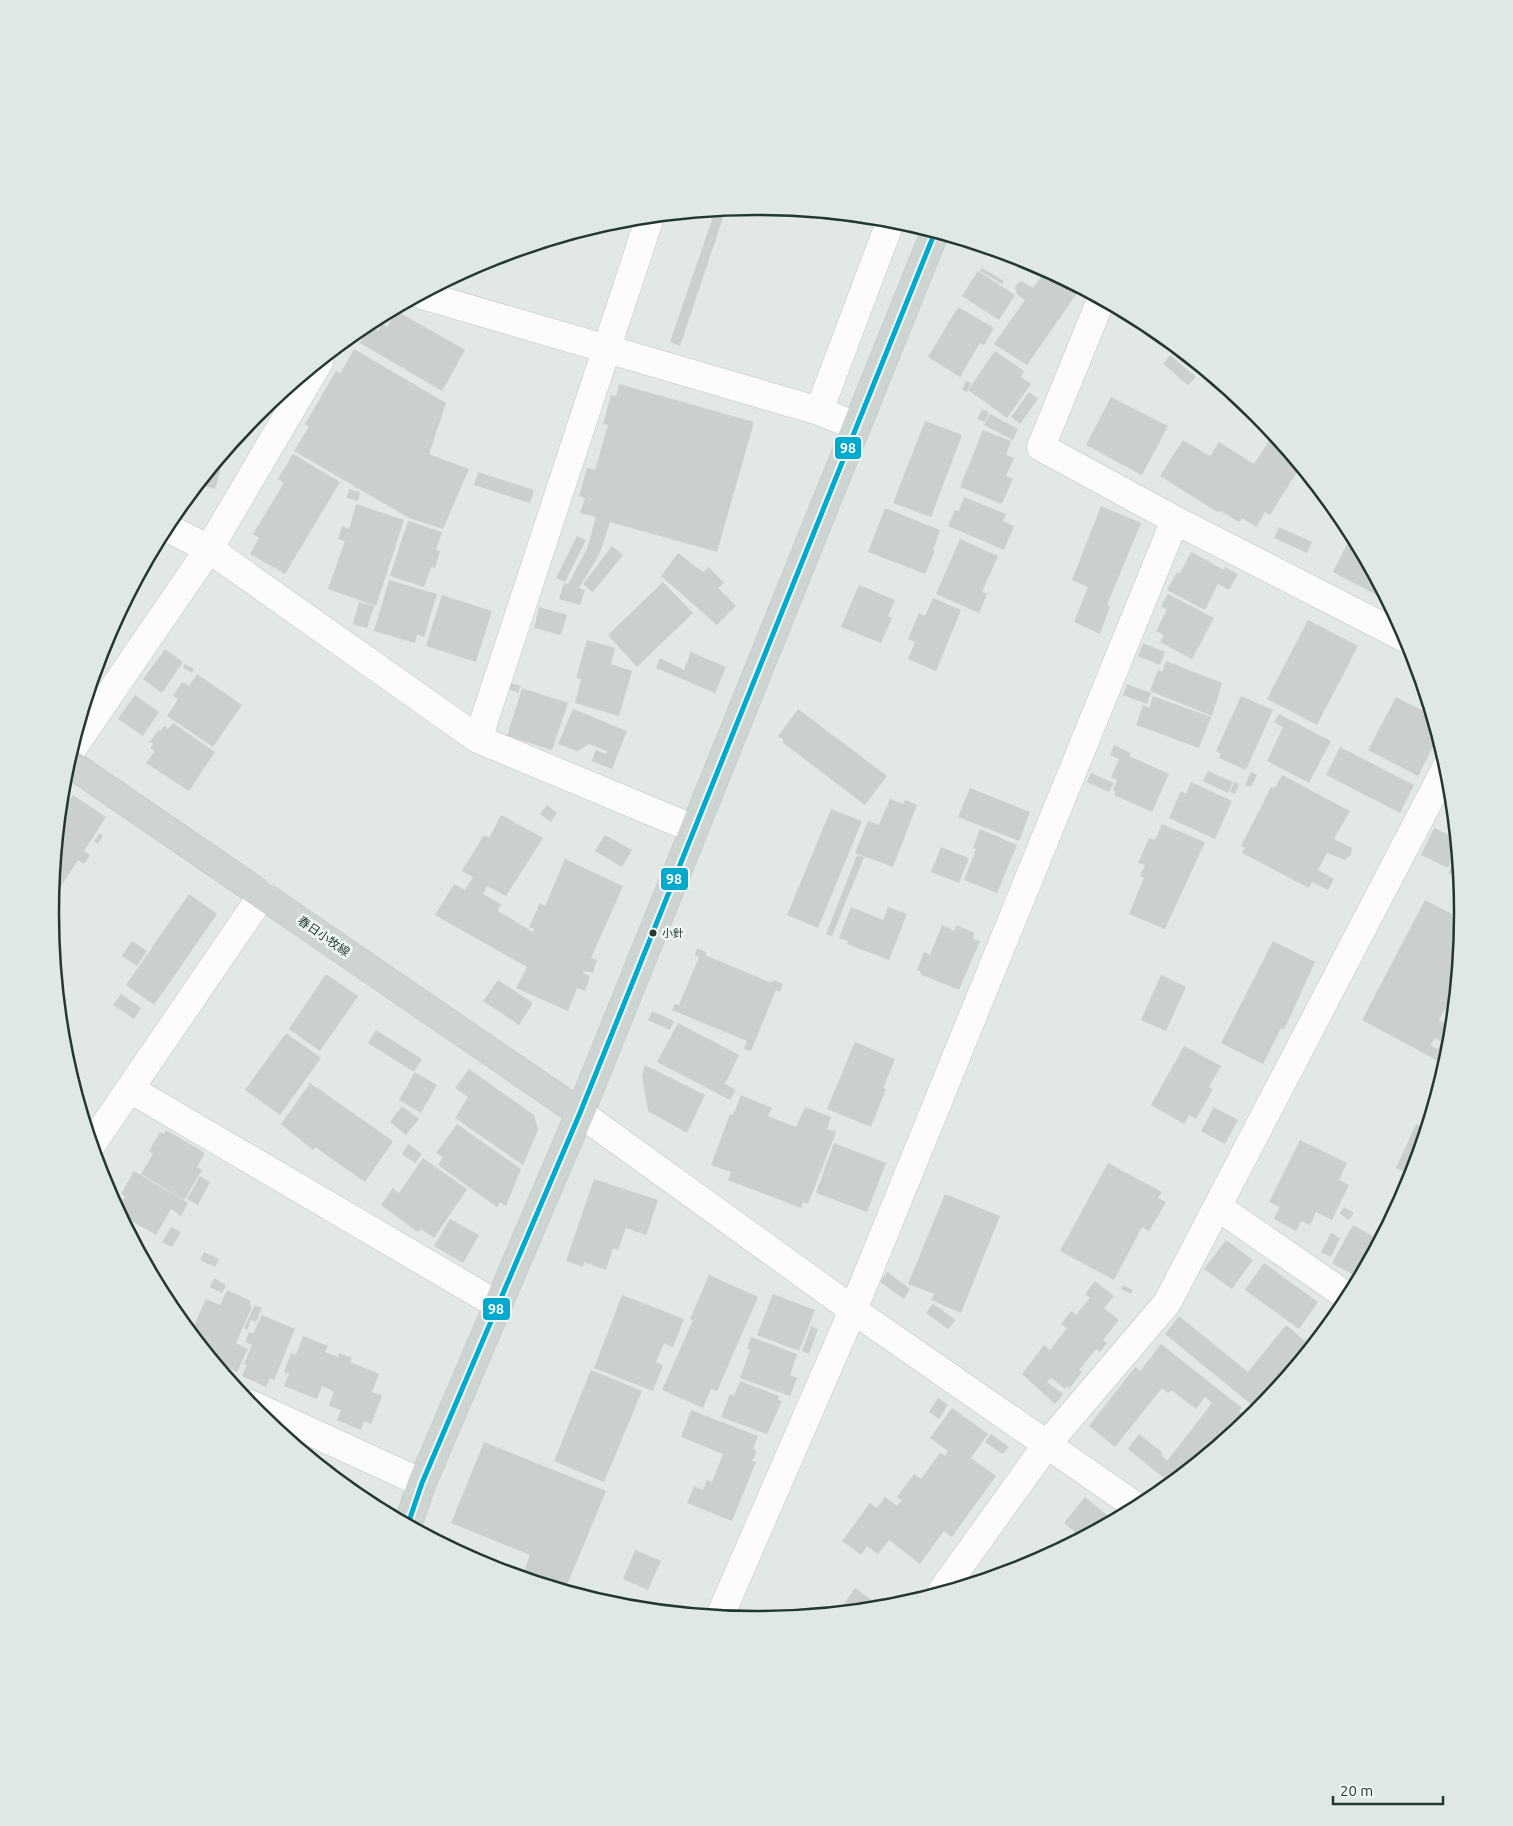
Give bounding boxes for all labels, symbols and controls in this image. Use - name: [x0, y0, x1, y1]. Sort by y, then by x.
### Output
- line badge: 98: [834, 436, 862, 460]
- text: 98: [840, 440, 856, 456]
- line badge: 98: [660, 867, 689, 891]
- text: 98: [666, 871, 682, 887]
- street label: 春日小牧線: [296, 913, 352, 959]
- place label: 小針: [662, 927, 684, 939]
- marker: 小針: [648, 928, 658, 938]
- line badge: 98: [482, 1297, 511, 1321]
- text: 98: [488, 1301, 504, 1317]
- scale bar: [1333, 1774, 1443, 1806]
- text: 20 m: [1340, 1782, 1373, 1799]

